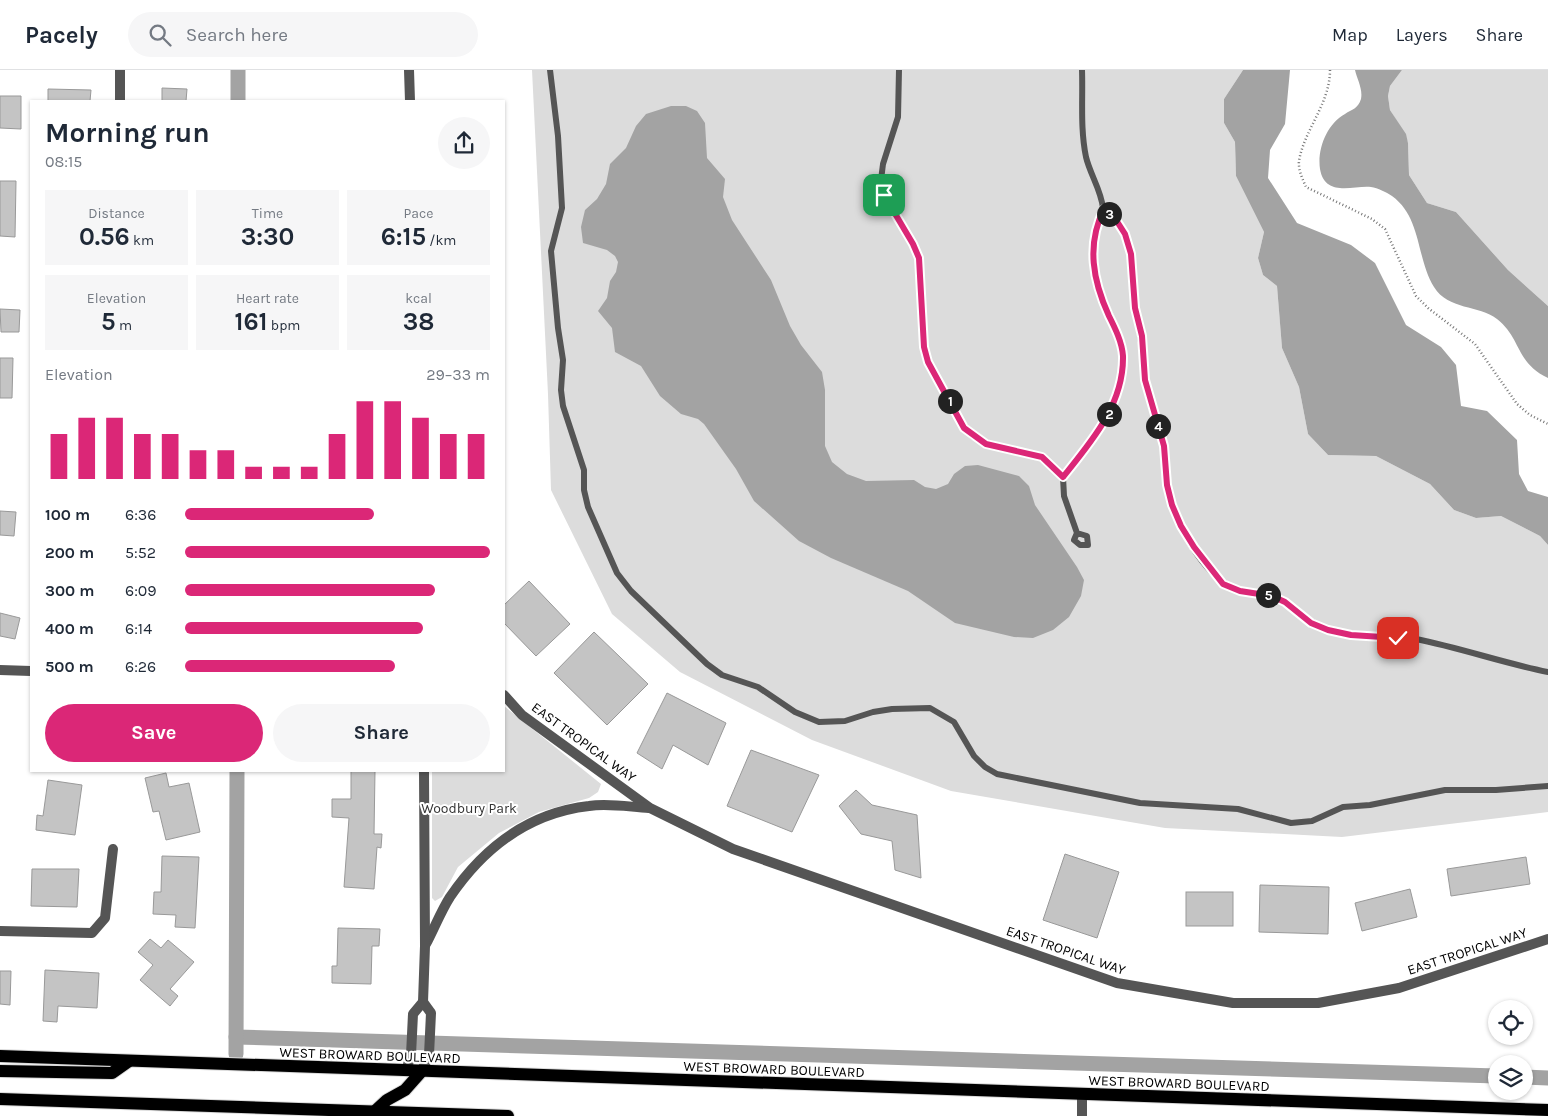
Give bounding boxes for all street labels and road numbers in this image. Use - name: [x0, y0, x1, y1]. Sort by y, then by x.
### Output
- street label: EAST TROPICAL WAY: [528, 699, 639, 786]
- street label: EAST TROPICAL WAY: [1004, 922, 1128, 979]
- street label: EAST TROPICAL WAY: [1405, 924, 1529, 979]
- street label: WEST BROWARD BOULEVARD: [279, 1044, 461, 1067]
- street label: WEST BROWARD BOULEVARD: [683, 1058, 865, 1081]
- street label: WEST BROWARD BOULEVARD: [1088, 1072, 1270, 1095]

